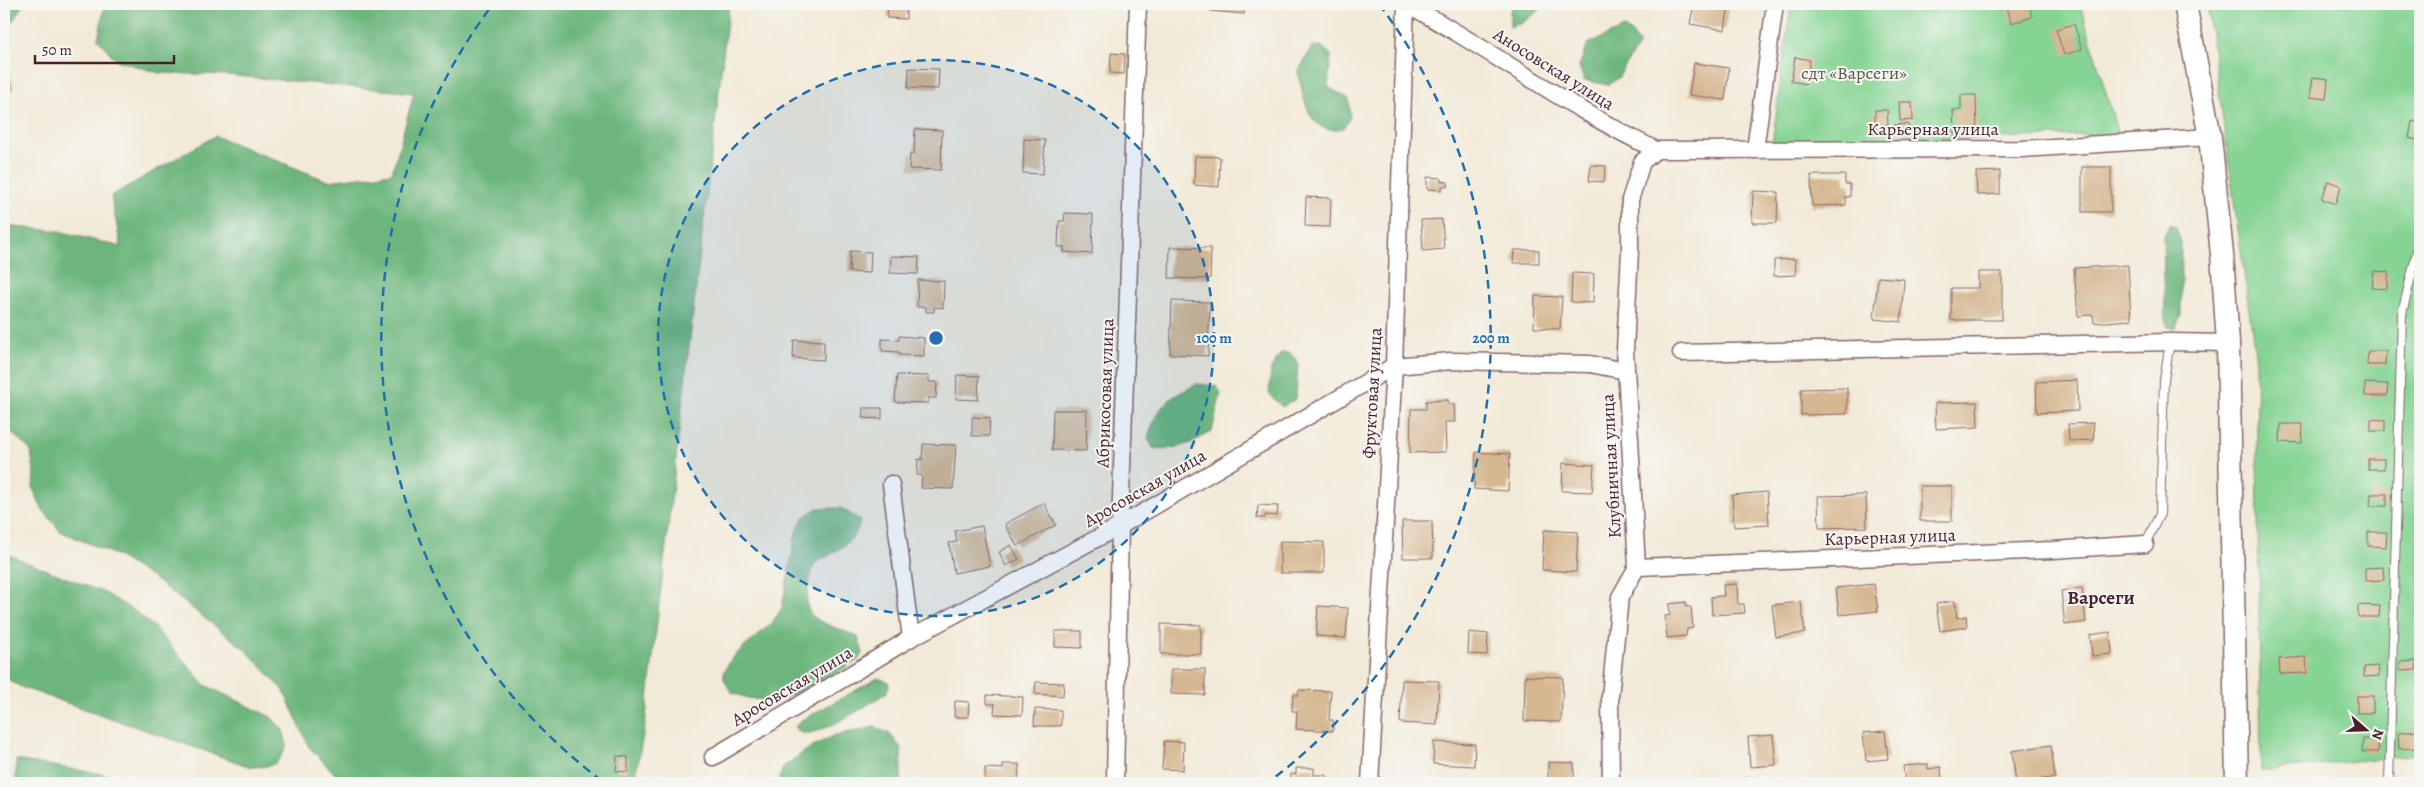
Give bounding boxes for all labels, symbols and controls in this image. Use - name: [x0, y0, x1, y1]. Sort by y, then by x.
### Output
- street label: Аносовская улица: [1488, 22, 1620, 116]
- scale bar: [35, 32, 174, 64]
- text: 50 m: [42, 40, 72, 60]
- park label: сдт «Варсеги»: [1801, 61, 1907, 85]
- street label: Карьерная улица: [1867, 117, 1999, 141]
- street label: Абрикосовая улица: [1090, 317, 1120, 469]
- street label: Фруктовая улица: [1357, 326, 1387, 459]
- text: 100 m: [1196, 328, 1232, 348]
- text: 200 m: [1472, 328, 1510, 348]
- centre of rings: [927, 329, 945, 347]
- street label: Клубничная улица: [1595, 392, 1627, 539]
- street label: Аросовская улица: [1079, 443, 1211, 533]
- street label: Карьерная улица: [1824, 523, 1957, 551]
- district label: Варсеги: [2067, 585, 2135, 611]
- street label: Аросовская улица: [726, 640, 858, 732]
- north arrow: [2342, 704, 2392, 754]
- text: N: [2367, 726, 2388, 742]

